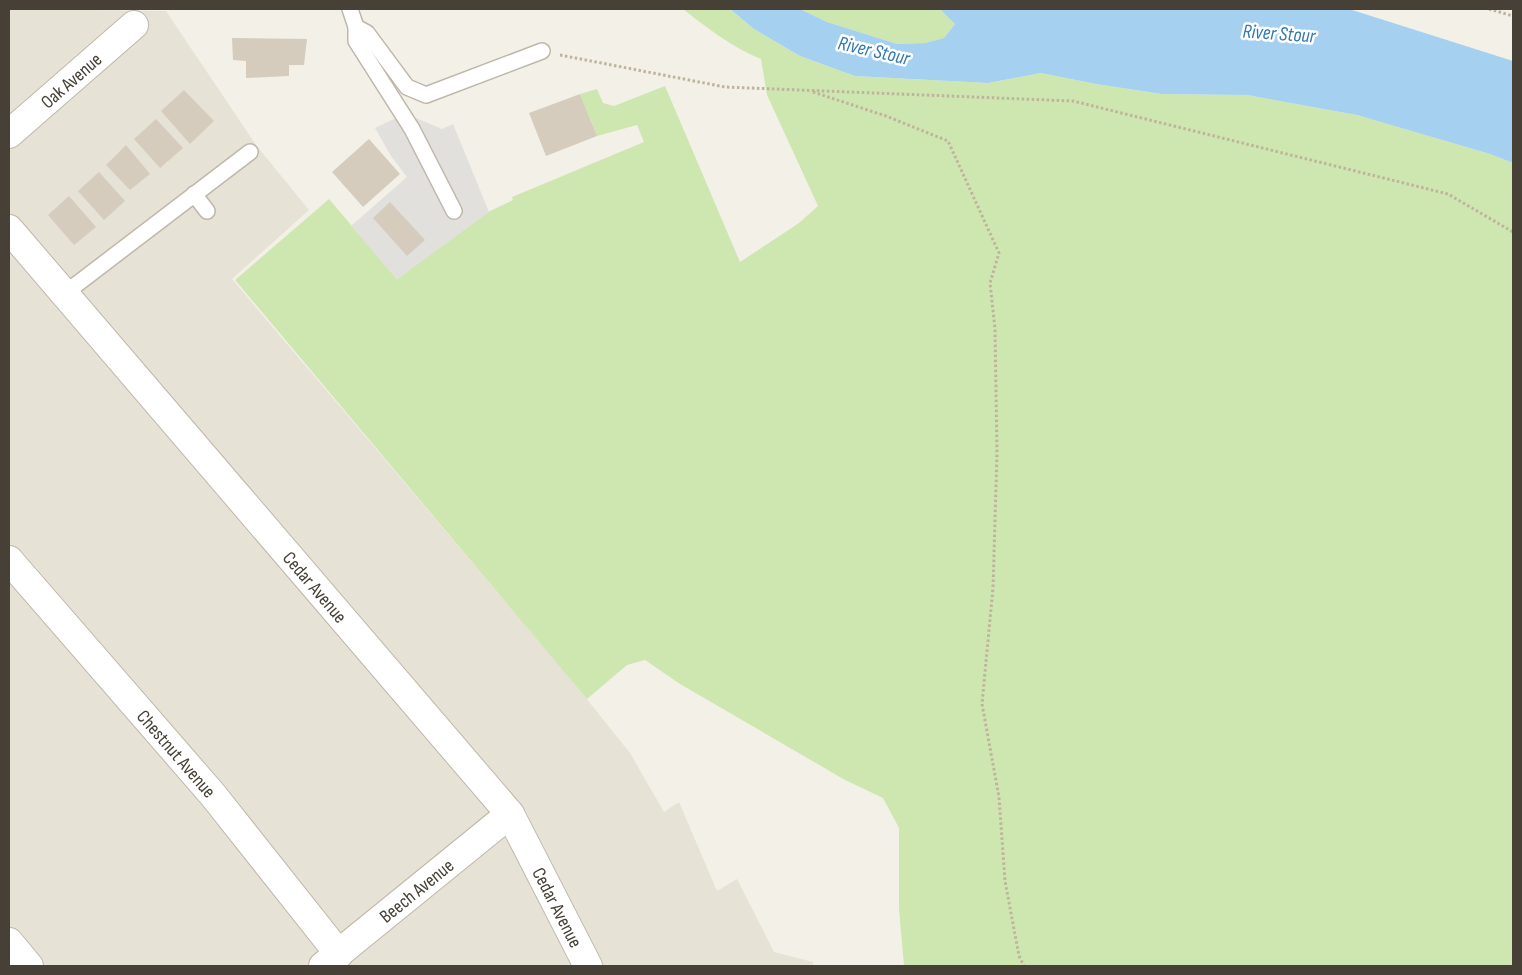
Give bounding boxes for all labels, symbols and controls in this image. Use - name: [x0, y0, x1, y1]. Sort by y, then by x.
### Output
- water label: River Stour: [1242, 19, 1317, 49]
- water label: River Stour: [836, 31, 913, 71]
- street label: Oak Avenue: [37, 48, 107, 114]
- street label: Cedar Avenue: [277, 547, 351, 628]
- street label: Chestnut Avenue: [131, 706, 220, 803]
- street label: Beech Avenue: [375, 854, 459, 928]
- street label: Cedar Avenue: [526, 864, 587, 952]

